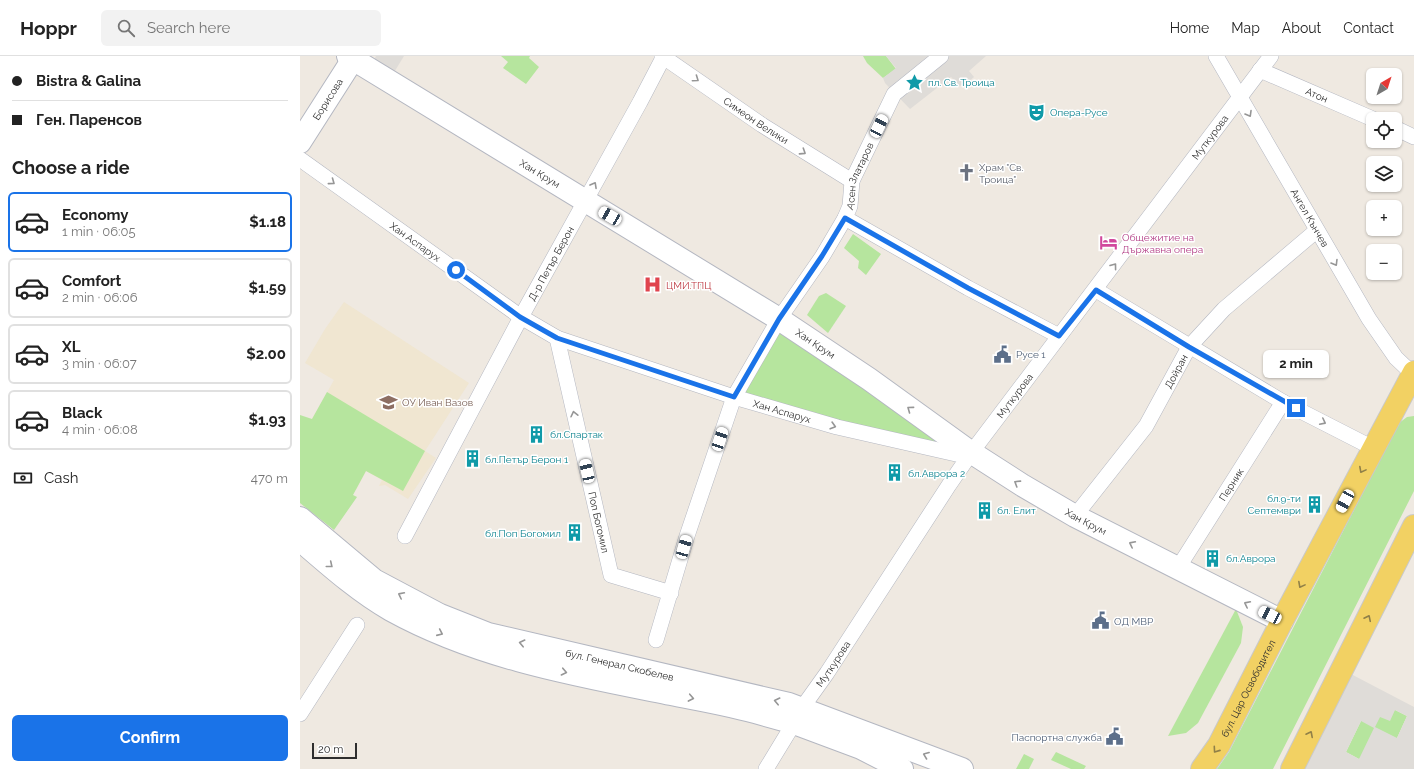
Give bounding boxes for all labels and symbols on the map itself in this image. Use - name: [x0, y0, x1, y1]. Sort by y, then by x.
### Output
- north arrow: [1366, 68, 1402, 104]
- place icon: пл. Св. Троица: [905, 72, 925, 92]
- one-way arrow: [691, 74, 698, 81]
- street label: Борисова: [311, 77, 345, 122]
- place label: пл. Св. Троица: [928, 77, 995, 88]
- street label: Атон: [1304, 86, 1330, 105]
- street label: Симеон Велики: [721, 95, 790, 146]
- theatre icon: Опера-Русе: [1027, 102, 1047, 122]
- place label: Опера-Русе: [1050, 107, 1108, 118]
- one-way arrow: [1245, 110, 1252, 117]
- car: [868, 113, 890, 139]
- street label: Муткурова: [1190, 113, 1230, 162]
- street label: Асен Златаров: [844, 141, 876, 211]
- one-way arrow: [799, 147, 806, 155]
- street label: Хан Крум: [518, 157, 562, 190]
- place label: Храм "Св. Троица": [979, 162, 1023, 185]
- church icon: Храм "Св. Троица": [956, 163, 976, 183]
- one-way arrow: [327, 177, 334, 184]
- one-way arrow: [589, 181, 596, 189]
- street label: Ангел Кънчев: [1288, 187, 1331, 249]
- car: [597, 205, 623, 227]
- street label: Хан Аспарух: [388, 220, 443, 264]
- street label: Д-р Петър Берон: [526, 224, 576, 303]
- place label: Общежитие на Държавна опера: [1122, 232, 1203, 255]
- hotel icon: Общежитие на Държавна опера: [1099, 233, 1119, 253]
- one-way arrow: [1331, 259, 1338, 266]
- route start: [447, 261, 465, 279]
- one-way arrow: [1109, 263, 1116, 270]
- hospital icon: ЦМИ.ТПЦ: [643, 275, 663, 295]
- place label: ЦМИ.ТПЦ: [666, 280, 711, 291]
- street label: Хан Крум: [794, 327, 837, 361]
- public building icon: Русе 1: [993, 344, 1013, 364]
- place label: Русе 1: [1016, 349, 1046, 360]
- callout: 2 min: [1263, 350, 1329, 378]
- street label: Дойран: [1163, 353, 1190, 390]
- street label: Муткурова: [995, 372, 1035, 420]
- school or university icon: ОУ Иван Вазов: [379, 392, 399, 412]
- place label: ОУ Иван Вазов: [402, 397, 473, 408]
- street label: Хан Аспарух: [752, 398, 812, 425]
- route end: [1287, 399, 1305, 417]
- one-way arrow: [908, 407, 915, 414]
- one-way arrow: [571, 411, 579, 417]
- one-way arrow: [1319, 417, 1326, 425]
- one-way arrow: [830, 421, 836, 429]
- building icon: бл.Спартак: [527, 424, 547, 444]
- car: [711, 426, 729, 452]
- place label: бл.Спартак: [550, 429, 603, 440]
- building icon: бл.Петър Берон 1: [462, 449, 482, 469]
- place label: бл.Петър Берон 1: [485, 454, 569, 465]
- car: [578, 458, 596, 484]
- building icon: бл.Аврора 2: [885, 463, 905, 483]
- street label: Перник: [1217, 466, 1246, 503]
- one-way arrow: [1359, 466, 1366, 473]
- place label: бл.Аврора 2: [908, 468, 965, 479]
- one-way arrow: [1015, 480, 1022, 487]
- car: [1334, 488, 1356, 514]
- street label: Поп Богомил: [586, 491, 611, 554]
- place label: бл.9-ти Септември: [1247, 493, 1301, 516]
- building icon: бл.9-ти Септември: [1304, 494, 1324, 514]
- building icon: бл. Елит: [974, 500, 994, 520]
- place label: бл. Елит: [997, 505, 1036, 516]
- street label: Хан Крум: [1063, 507, 1108, 537]
- building icon: бл.Поп Богомил: [564, 523, 584, 543]
- place label: бл.Поп Богомил: [485, 528, 561, 539]
- car: [675, 534, 693, 560]
- one-way arrow: [1129, 542, 1136, 549]
- building icon: бл.Аврора: [1203, 548, 1223, 568]
- place label: бл.Аврора: [1226, 553, 1276, 564]
- one-way arrow: [325, 560, 332, 567]
- one-way arrow: [1298, 581, 1306, 588]
- one-way arrow: [398, 592, 406, 600]
- one-way arrow: [1244, 601, 1252, 609]
- car: [1257, 604, 1283, 626]
- public building icon: ОД МВР: [1091, 611, 1111, 631]
- one-way arrow: [1363, 615, 1371, 622]
- place label: ОД МВР: [1114, 616, 1153, 627]
- one-way arrow: [435, 628, 443, 636]
- street label: бул. Цар Освободител: [1219, 638, 1278, 739]
- street label: Муткурова: [814, 639, 852, 689]
- one-way arrow: [518, 640, 525, 648]
- street label: бул. Генерал Скобелев: [564, 647, 675, 683]
- one-way arrow: [560, 667, 567, 675]
- one-way arrow: [688, 693, 694, 702]
- one-way arrow: [774, 697, 781, 706]
- public building icon: Паспортна служба: [1105, 727, 1125, 747]
- one-way arrow: [1305, 731, 1313, 739]
- place label: Паспортна служба: [1012, 732, 1102, 743]
- scale bar: [312, 741, 357, 760]
- one-way arrow: [1214, 746, 1221, 753]
- one-way arrow: [922, 752, 929, 760]

